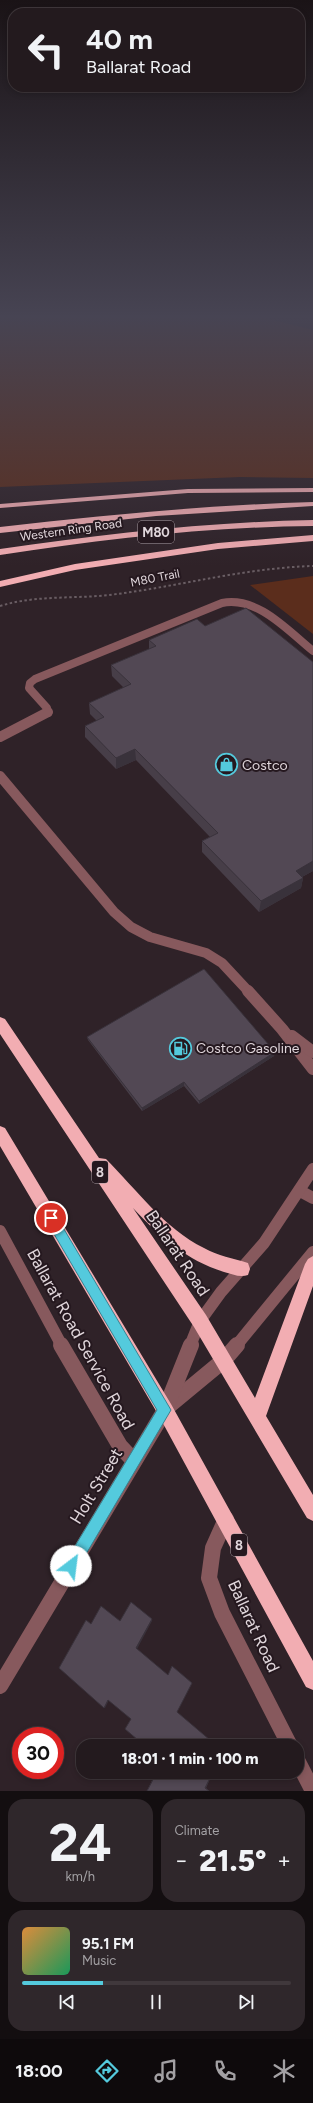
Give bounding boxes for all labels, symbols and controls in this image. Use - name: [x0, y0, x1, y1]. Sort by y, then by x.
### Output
- text: 40 m: [86, 22, 153, 56]
- icon: left: [20, 24, 72, 76]
- text: Ballarat Road: [86, 56, 191, 78]
- street label: Western Ring Road: [19, 516, 123, 544]
- road number: M80: [138, 521, 174, 543]
- street label: M80 Trail: [129, 566, 181, 590]
- shop icon: Costco: [214, 752, 240, 778]
- place label: Costco: [242, 757, 288, 774]
- fuel station icon: Costco Gasoline: [168, 1035, 194, 1061]
- place label: Costco Gasoline: [196, 1040, 300, 1057]
- road number: 8: [92, 1161, 108, 1183]
- pin: [34, 1201, 68, 1235]
- street label: Ballarat Road: [142, 1206, 214, 1300]
- icon: arrive: [40, 1207, 62, 1229]
- street label: Ballarat Road Service Road: [23, 1245, 139, 1433]
- street label: Holt Street: [66, 1445, 126, 1527]
- road number: 8: [231, 1534, 247, 1556]
- position arrow: [50, 1545, 92, 1587]
- street label: Ballarat Road: [224, 1577, 284, 1675]
- speed limit sign: 30: [12, 1727, 64, 1779]
- text: 18:01 · 1 min · 100 m: [121, 1750, 259, 1768]
- text: 24: [49, 1812, 112, 1874]
- text: Climate: [175, 1823, 219, 1838]
- text: 21.5°: [199, 1842, 266, 1879]
- text: −: [175, 1847, 188, 1874]
- text: +: [277, 1847, 291, 1874]
- text: km/h: [65, 1869, 95, 1884]
- text: 95.1 FM: [82, 1935, 134, 1953]
- text: Music: [82, 1953, 116, 1968]
- icon: previous: [56, 1991, 78, 2013]
- icon: pause: [145, 1991, 167, 2013]
- icon: next: [235, 1991, 257, 2013]
- icon: directions: [93, 2057, 121, 2085]
- icon: music: [152, 2057, 180, 2085]
- icon: phone: [211, 2057, 239, 2085]
- icon: climate: [270, 2057, 298, 2085]
- text: 18:00: [15, 2060, 63, 2082]

